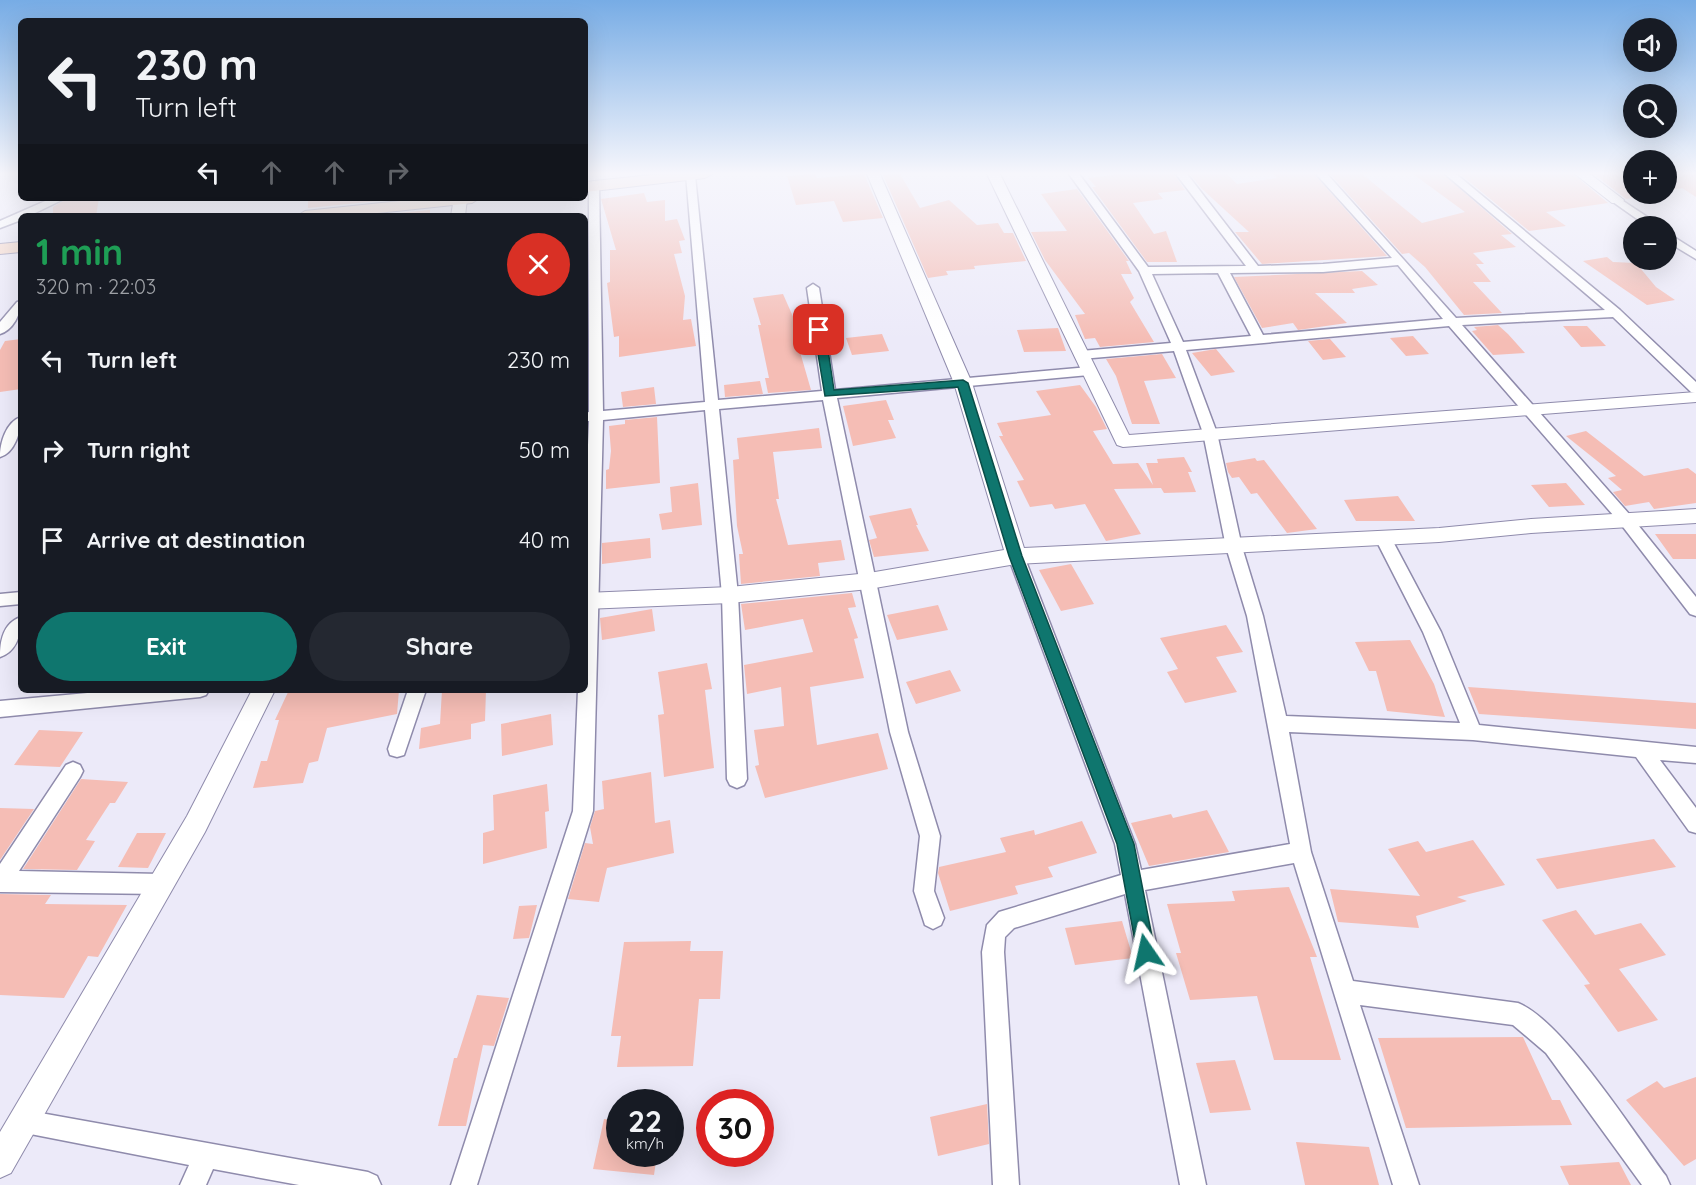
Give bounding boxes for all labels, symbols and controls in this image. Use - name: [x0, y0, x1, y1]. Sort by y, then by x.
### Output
- map controls: [1623, 18, 1677, 270]
- button: sound: [1623, 18, 1677, 72]
- text: 230 m: [135, 38, 258, 91]
- icon: left: [36, 42, 114, 120]
- button: search: [1623, 84, 1677, 138]
- text: Turn left: [135, 90, 237, 124]
- button: +: [1623, 150, 1677, 204]
- icon: left: [192, 156, 225, 189]
- icon: ahead: [255, 156, 288, 189]
- icon: ahead: [318, 156, 351, 189]
- icon: right: [381, 156, 414, 189]
- button: −: [1623, 216, 1677, 270]
- text: 1 min: [36, 229, 123, 274]
- button: close: [507, 233, 570, 296]
- text: 320 m · 22:03: [36, 274, 156, 299]
- pin: [793, 304, 844, 355]
- icon: arrive: [802, 313, 835, 346]
- icon: left: [36, 344, 69, 377]
- text: Turn left: [87, 346, 177, 374]
- text: 230 m: [507, 346, 570, 374]
- icon: right: [36, 434, 69, 467]
- text: Turn right: [87, 436, 191, 464]
- text: 50 m: [519, 436, 570, 464]
- icon: arrive: [36, 524, 69, 557]
- text: Arrive at destination: [87, 526, 305, 554]
- text: 40 m: [519, 526, 570, 554]
- button: Exit: [36, 612, 297, 681]
- button: Share: [309, 612, 570, 681]
- position arrow: [1114, 920, 1178, 984]
- speed limit sign: 30: [696, 1089, 774, 1167]
- text: 22: [628, 1102, 662, 1140]
- text: km/h: [626, 1134, 664, 1153]

